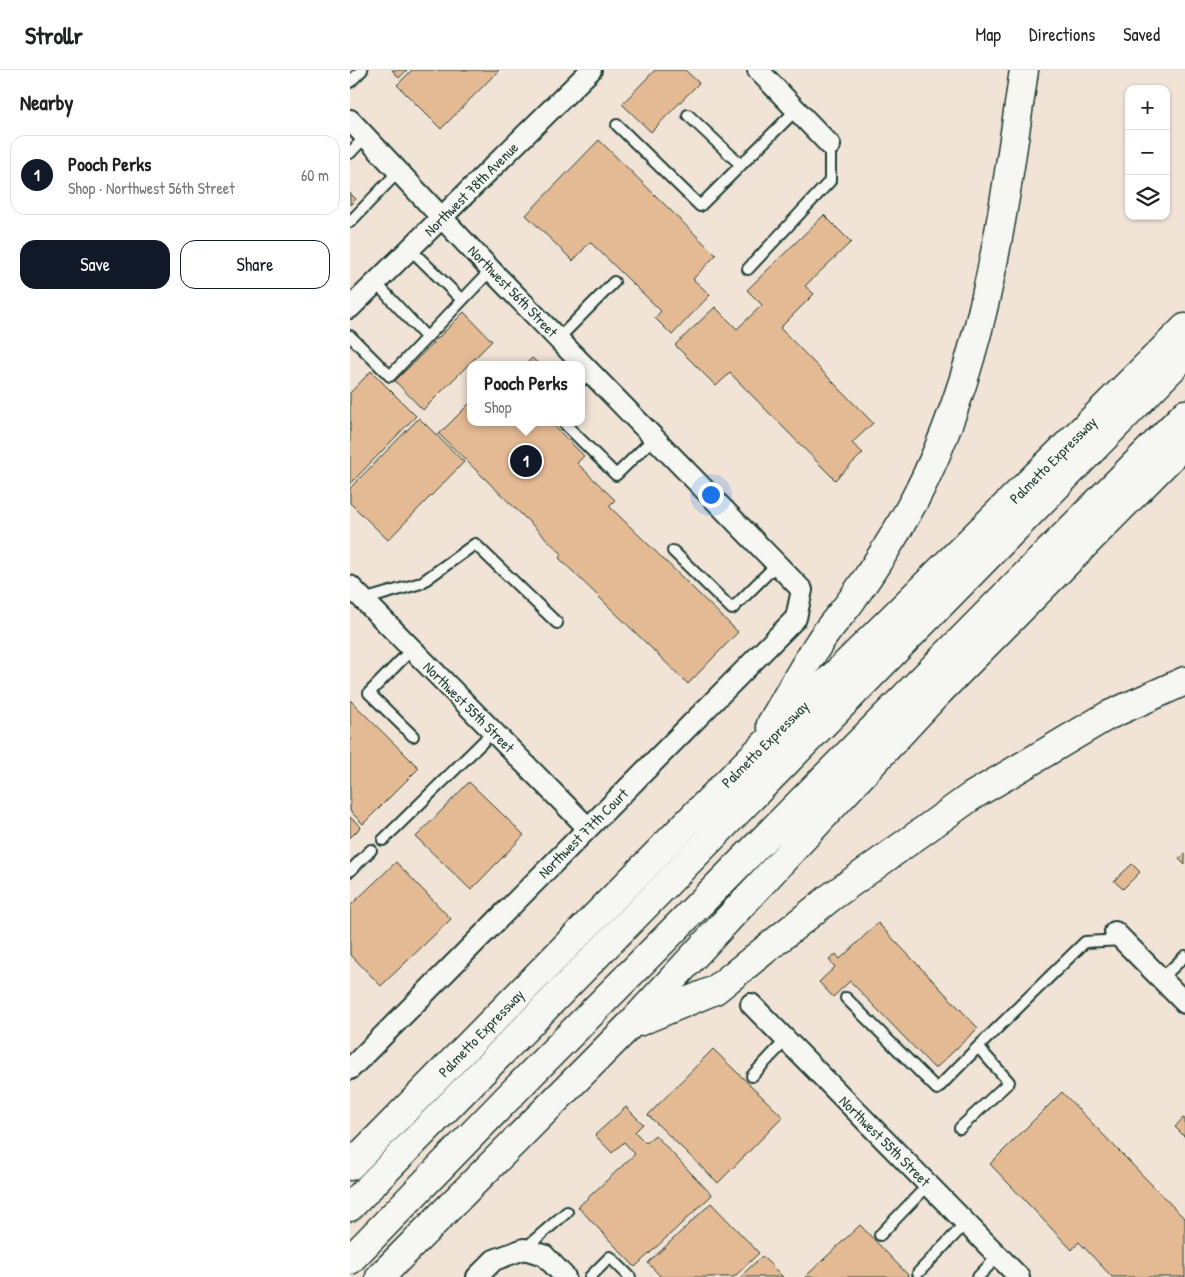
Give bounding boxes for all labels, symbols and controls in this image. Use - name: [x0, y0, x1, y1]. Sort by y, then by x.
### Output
- text: Strollr: [25, 19, 83, 51]
- text: Map: [976, 22, 1001, 47]
- text: Directions: [1029, 22, 1095, 47]
- text: Saved: [1123, 22, 1160, 47]
- map controls: [1125, 85, 1170, 220]
- button: +: [1125, 85, 1170, 130]
- text: Nearby: [20, 88, 73, 117]
- button: −: [1125, 130, 1170, 175]
- street label: Northwest 78th Avenue: [419, 137, 523, 241]
- text: Pooch Perks: [68, 151, 151, 177]
- text: 1: [34, 164, 40, 186]
- text: 60 m: [301, 164, 329, 186]
- button: layers: [1125, 175, 1170, 220]
- text: Shop · Northwest 56th Street: [68, 177, 235, 199]
- button: Save: [20, 240, 170, 289]
- button: Share: [180, 240, 330, 289]
- street label: Northwest 56th Street: [464, 240, 563, 342]
- popup: [467, 361, 585, 426]
- text: Pooch Perks: [484, 370, 568, 396]
- text: Shop: [484, 396, 512, 418]
- street label: Palmetto Expressway: [1005, 412, 1101, 508]
- pin: 1: [510, 442, 542, 480]
- your location: [698, 482, 724, 508]
- street label: Northwest 55th Street: [419, 657, 520, 758]
- street label: Palmetto Expressway: [717, 696, 813, 792]
- street label: Northwest 77th Court: [533, 783, 633, 883]
- street label: Palmetto Expressway: [433, 984, 529, 1082]
- street label: Northwest 55th Street: [835, 1091, 936, 1192]

